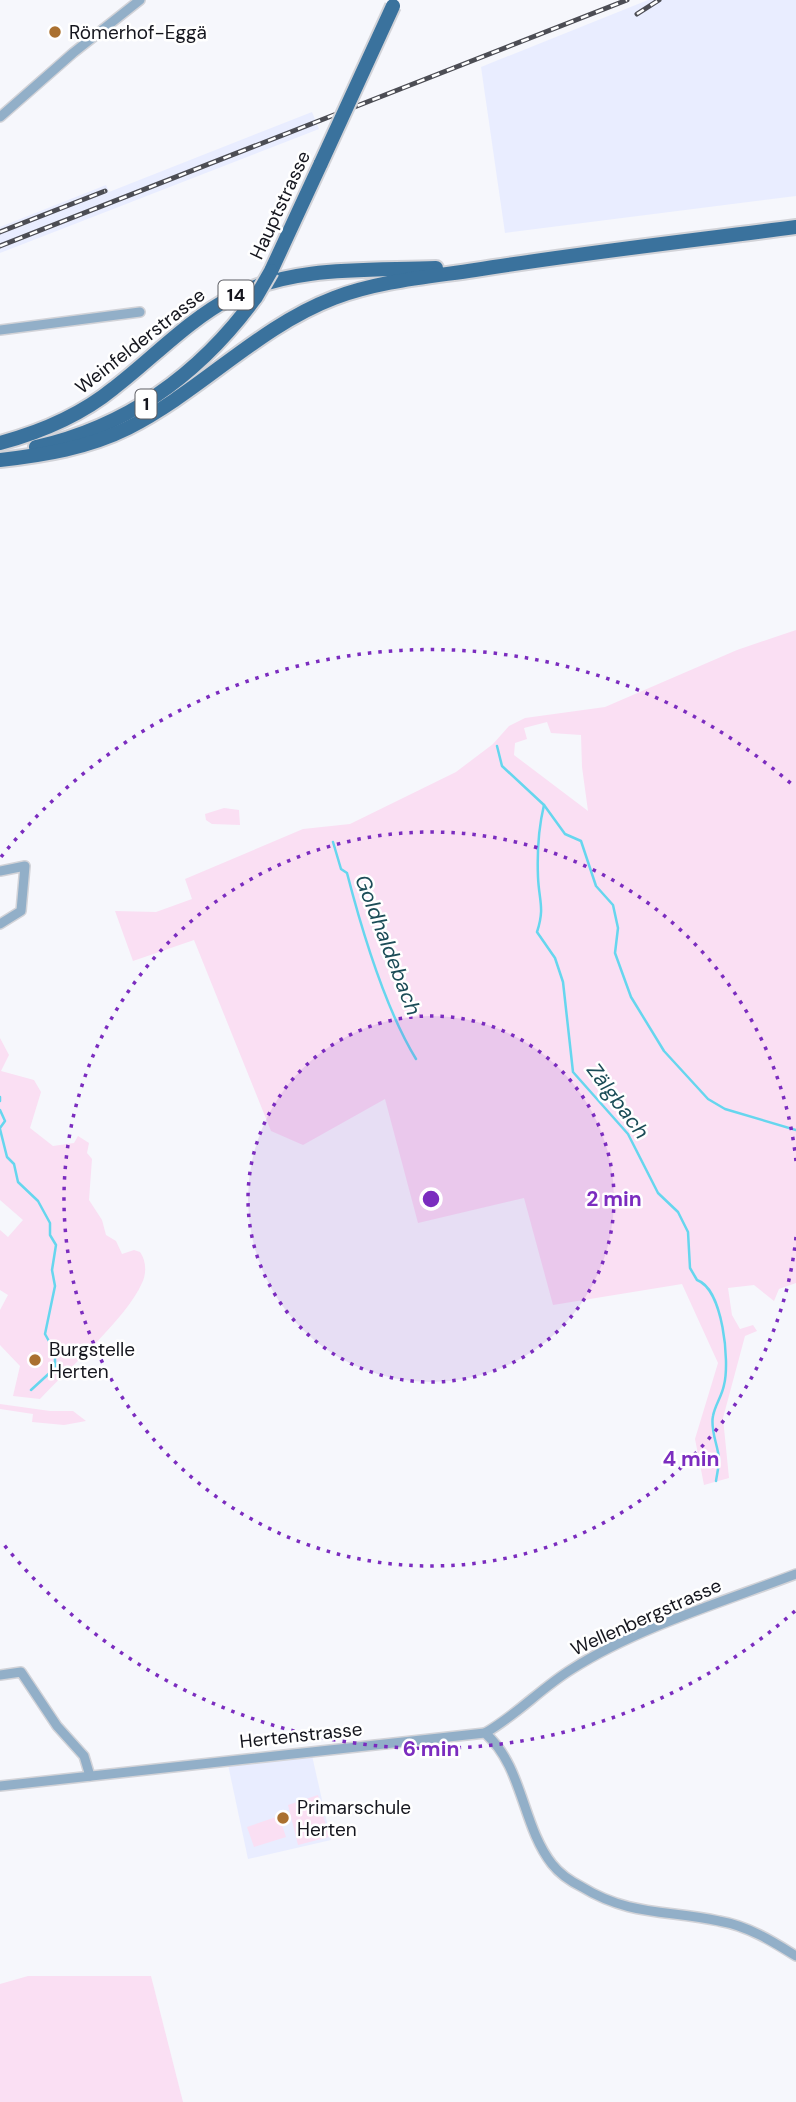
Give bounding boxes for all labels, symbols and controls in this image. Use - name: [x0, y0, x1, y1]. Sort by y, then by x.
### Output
- place label: Römerhof-Eggä: [69, 20, 207, 45]
- marker: Römerhof-Eggä: [47, 24, 63, 40]
- street label: Hauptstrasse: [244, 147, 316, 263]
- road number: 14: [218, 281, 254, 310]
- street label: Weinfelderstrasse: [70, 282, 210, 400]
- road number: 1: [136, 390, 156, 418]
- water label: Goldhaldebach: [348, 871, 428, 1019]
- water label: Zälgbach: [580, 1057, 656, 1145]
- text: 2 min: [586, 1185, 642, 1213]
- centre of rings: [419, 1187, 443, 1211]
- place label: Burgstelle Herten: [49, 1337, 135, 1384]
- marker: Burgstelle Herten: [27, 1352, 43, 1368]
- text: 4 min: [662, 1445, 720, 1473]
- street label: Wellenbergstrasse: [567, 1573, 725, 1661]
- street label: Hertenstrasse: [238, 1716, 364, 1754]
- text: 6 min: [403, 1735, 459, 1763]
- place label: Primarschule Herten: [297, 1795, 411, 1842]
- marker: Primarschule Herten: [275, 1810, 291, 1826]

